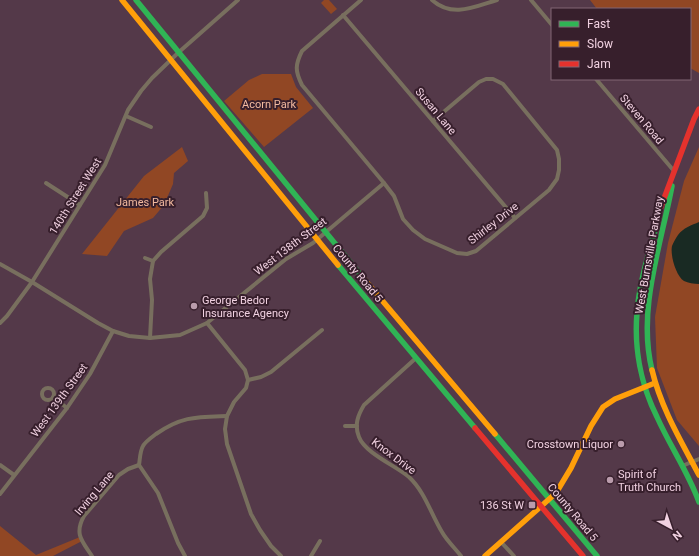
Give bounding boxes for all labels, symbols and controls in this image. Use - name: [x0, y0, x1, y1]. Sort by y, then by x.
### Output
- legend: [551, 8, 691, 80]
- text: Fast: [587, 17, 610, 31]
- text: Slow: [587, 37, 613, 51]
- text: Jam: [587, 57, 611, 71]
- street label: Susan Lane: [412, 85, 459, 137]
- street label: Steven Road: [617, 92, 666, 147]
- park label: Acorn Park: [242, 98, 296, 111]
- street label: 140th Street West: [47, 155, 104, 237]
- street label: West Burnsville Parkway: [633, 194, 666, 315]
- park label: James Park: [116, 196, 174, 209]
- street label: Shirley Drive: [466, 200, 521, 247]
- street label: West 138th Street: [251, 215, 329, 278]
- street label: County Road 5: [330, 242, 386, 305]
- place label: George Bedor Insurance Agency: [202, 294, 290, 320]
- marker: George Bedor Insurance Agency: [189, 301, 199, 311]
- street label: West 139th Street: [28, 361, 91, 439]
- street label: Knox Drive: [369, 436, 418, 477]
- place label: Crosstown Liquor: [527, 438, 613, 451]
- marker: Crosstown Liquor: [616, 439, 626, 449]
- street label: Irving Lane: [72, 468, 117, 518]
- place label: Spirit of Truth Church: [618, 468, 681, 494]
- marker: Spirit of Truth Church: [605, 475, 615, 485]
- street label: County Road 5: [545, 481, 601, 544]
- place label: 136 St W: [480, 499, 524, 512]
- marker: 136 St W: [527, 500, 537, 510]
- north arrow: [651, 508, 691, 548]
- text: N: [670, 528, 684, 543]

